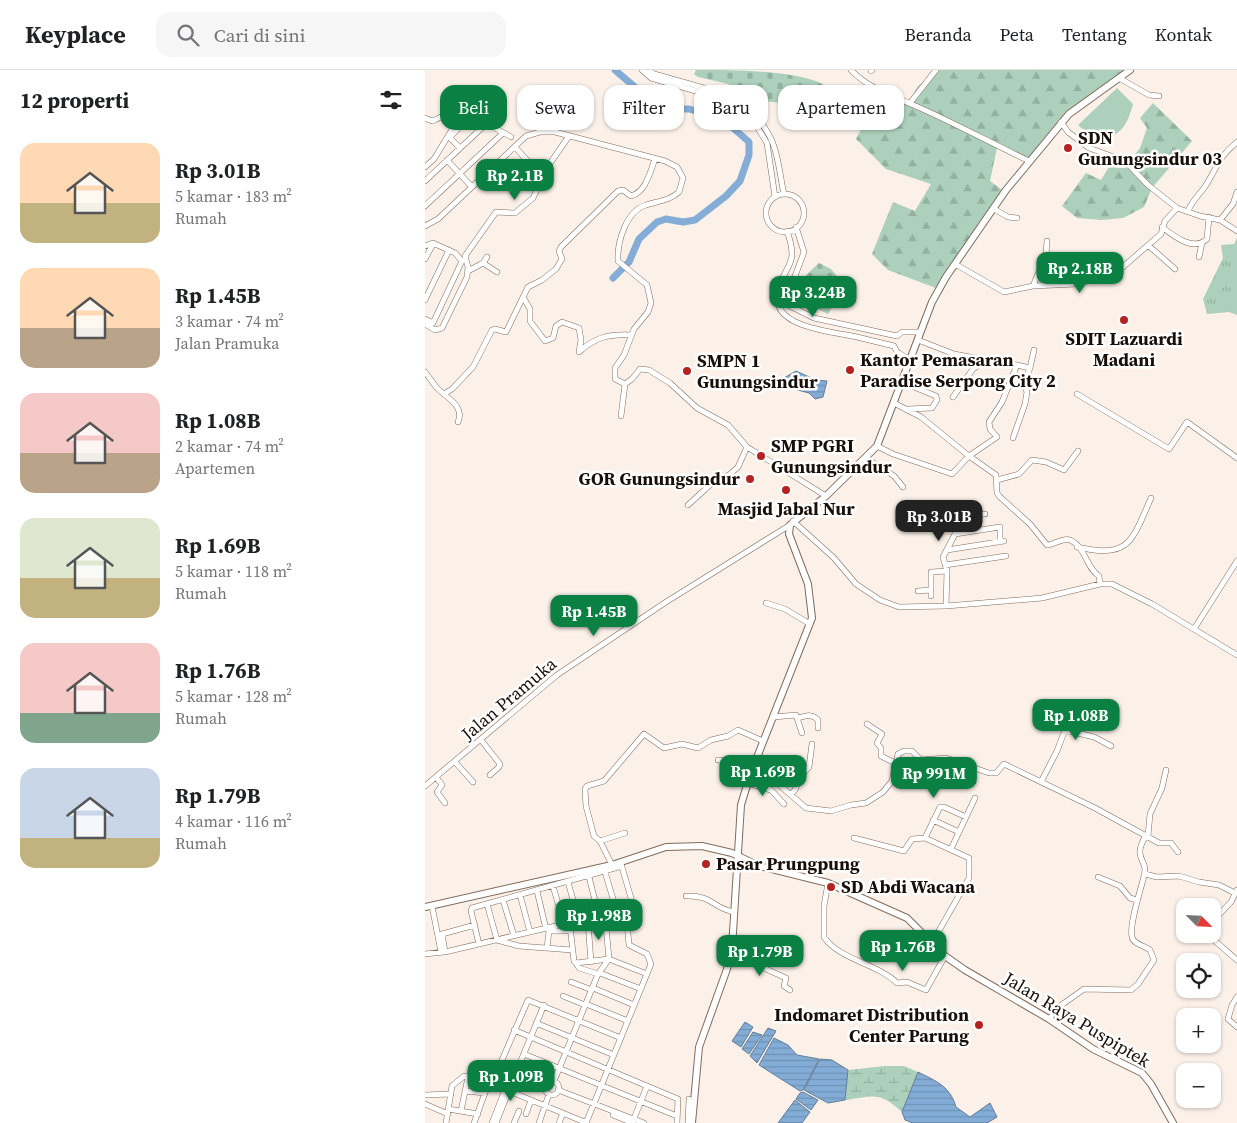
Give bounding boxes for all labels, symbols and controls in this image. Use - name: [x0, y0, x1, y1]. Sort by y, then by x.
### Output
- search box: [156, 12, 506, 57]
- text: Keyplace: [25, 18, 126, 51]
- icon: search: [174, 21, 202, 49]
- text: Cari di sini: [214, 22, 305, 48]
- text: Beranda: [904, 22, 972, 47]
- text: Peta: [1000, 22, 1034, 47]
- text: Tentang: [1062, 22, 1127, 47]
- text: Kontak: [1155, 22, 1212, 47]
- chip: Beli: [440, 85, 507, 130]
- chip: Sewa: [517, 85, 594, 130]
- chip: Filter: [604, 85, 684, 130]
- chip: Baru: [694, 85, 768, 130]
- chip: Apartemen: [778, 85, 904, 130]
- text: 12 properti: [20, 86, 129, 115]
- icon: filters: [377, 86, 405, 114]
- place label: SDN Gunungsindur 03: [1078, 125, 1222, 171]
- marker: SDN Gunungsindur 03: [1062, 142, 1074, 154]
- text: Rp 3.01B: [175, 156, 260, 185]
- pin: Rp 2.1B: [469, 158, 561, 201]
- icon: home: [60, 163, 120, 223]
- text: Rp 2.1B: [487, 164, 543, 186]
- text: 5 kamar · 183 m²: [175, 185, 292, 207]
- text: Rumah: [175, 207, 227, 229]
- pin: Rp 2.18B: [1028, 252, 1132, 294]
- text: Rp 2.18B: [1047, 257, 1113, 279]
- pin: Rp 3.24B: [761, 276, 865, 318]
- text: Rp 1.45B: [175, 281, 260, 310]
- text: Rp 3.24B: [780, 281, 846, 303]
- icon: home: [60, 288, 120, 348]
- text: 3 kamar · 74 m²: [175, 310, 284, 332]
- marker: SDIT Lazuardi Madani: [1118, 314, 1130, 326]
- place label: SDIT Lazuardi Madani: [1065, 326, 1183, 372]
- text: Jalan Pramuka: [175, 332, 279, 354]
- place label: Kantor Pemasaran Paradise Serpong City 2: [860, 347, 1056, 393]
- place label: SMPN 1 Gunungsindur: [697, 348, 818, 394]
- marker: Kantor Pemasaran Paradise Serpong City 2: [844, 364, 856, 376]
- marker: SMPN 1 Gunungsindur: [681, 365, 693, 377]
- text: Rp 1.08B: [175, 406, 260, 435]
- icon: home: [60, 413, 120, 473]
- place label: SMP PGRI Gunungsindur: [771, 433, 892, 479]
- text: 2 kamar · 74 m²: [175, 435, 284, 457]
- marker: SMP PGRI Gunungsindur: [755, 450, 767, 462]
- text: Apartemen: [175, 457, 255, 479]
- place label: GOR Gunungsindur: [579, 466, 741, 491]
- marker: GOR Gunungsindur: [744, 473, 756, 485]
- marker: Masjid Jabal Nur: [780, 484, 792, 496]
- place label: Masjid Jabal Nur: [717, 496, 855, 521]
- pin: Rp 3.01B: [887, 500, 991, 542]
- text: Rp 3.01B: [906, 505, 972, 527]
- text: Rp 1.69B: [175, 531, 260, 560]
- icon: home: [60, 538, 120, 598]
- text: 5 kamar · 118 m²: [175, 560, 292, 582]
- text: Rumah: [175, 582, 227, 604]
- pin: Rp 1.45B: [542, 594, 646, 637]
- text: Rp 1.45B: [561, 600, 627, 622]
- street label: Jalan Pramuka: [455, 651, 562, 747]
- text: Rp 1.76B: [175, 656, 260, 685]
- icon: home: [60, 663, 120, 723]
- text: 5 kamar · 128 m²: [175, 685, 292, 707]
- pin: Rp 1.08B: [1024, 698, 1128, 741]
- text: Rp 1.08B: [1043, 704, 1109, 726]
- text: Rumah: [175, 707, 227, 729]
- pin: Rp 1.69B: [711, 754, 815, 797]
- pin: Rp 991M: [888, 756, 980, 799]
- text: Rp 1.69B: [730, 760, 796, 782]
- text: Rp 991M: [902, 762, 966, 784]
- text: Rp 1.79B: [175, 781, 260, 810]
- icon: home: [60, 788, 120, 848]
- text: 4 kamar · 116 m²: [175, 810, 292, 832]
- text: Rumah: [175, 832, 227, 854]
- place label: Pasar Prungpung: [716, 851, 860, 876]
- marker: Pasar Prungpung: [700, 858, 712, 870]
- place label: SD Abdi Wacana: [841, 874, 976, 899]
- marker: SD Abdi Wacana: [825, 881, 837, 893]
- pin: Rp 1.98B: [547, 898, 651, 941]
- north arrow: [1176, 898, 1221, 942]
- map controls: [1176, 898, 1221, 1108]
- text: Rp 1.98B: [566, 904, 632, 926]
- pin: Rp 1.76B: [851, 930, 955, 972]
- pin: Rp 1.79B: [708, 934, 812, 977]
- text: Rp 1.76B: [870, 935, 936, 957]
- text: Rp 1.79B: [727, 940, 793, 962]
- button: locate: [1176, 953, 1221, 998]
- street label: Jalan Raya Puspiptek: [998, 965, 1155, 1073]
- place label: Indomaret Distribution Center Parung: [774, 1002, 969, 1048]
- button: +: [1176, 1008, 1221, 1053]
- marker: Indomaret Distribution Center Parung: [973, 1019, 985, 1031]
- pin: Rp 1.09B: [459, 1060, 563, 1102]
- button: −: [1176, 1063, 1221, 1108]
- text: Rp 1.09B: [478, 1065, 544, 1087]

